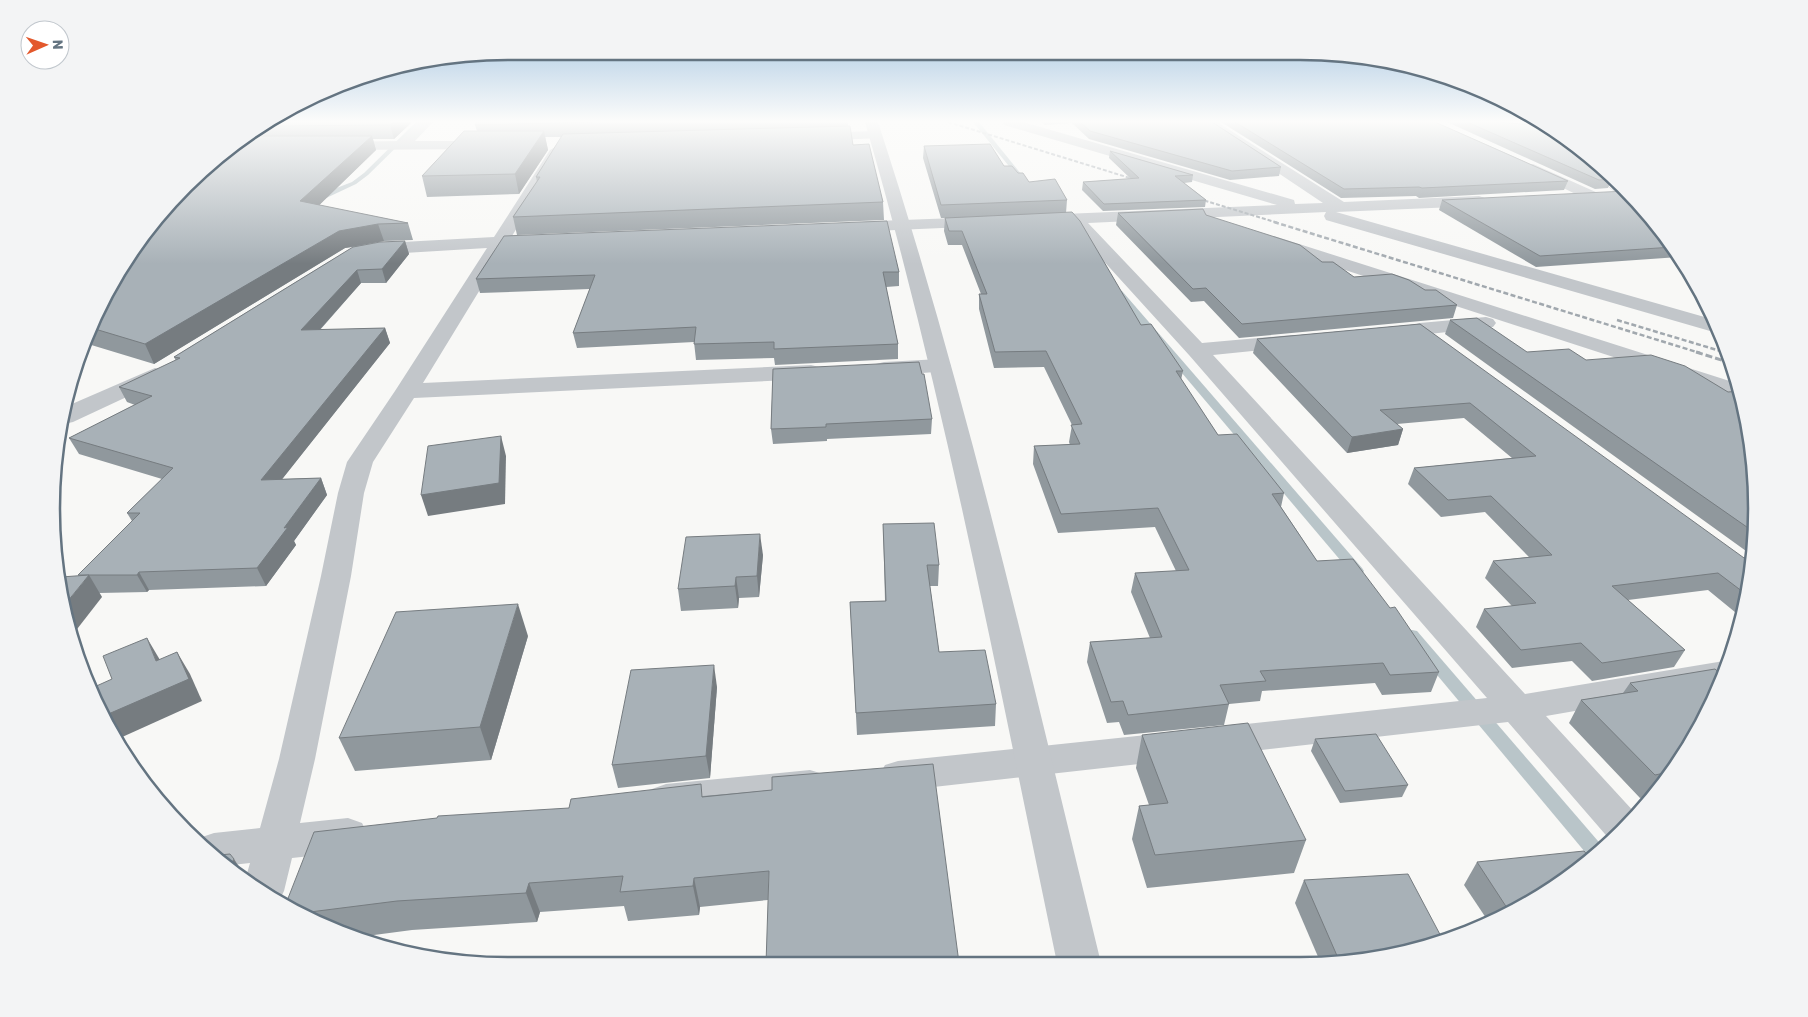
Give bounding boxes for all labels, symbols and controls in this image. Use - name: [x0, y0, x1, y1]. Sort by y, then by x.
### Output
- north arrow: [20, 20, 70, 70]
- text: N: [49, 39, 66, 50]

